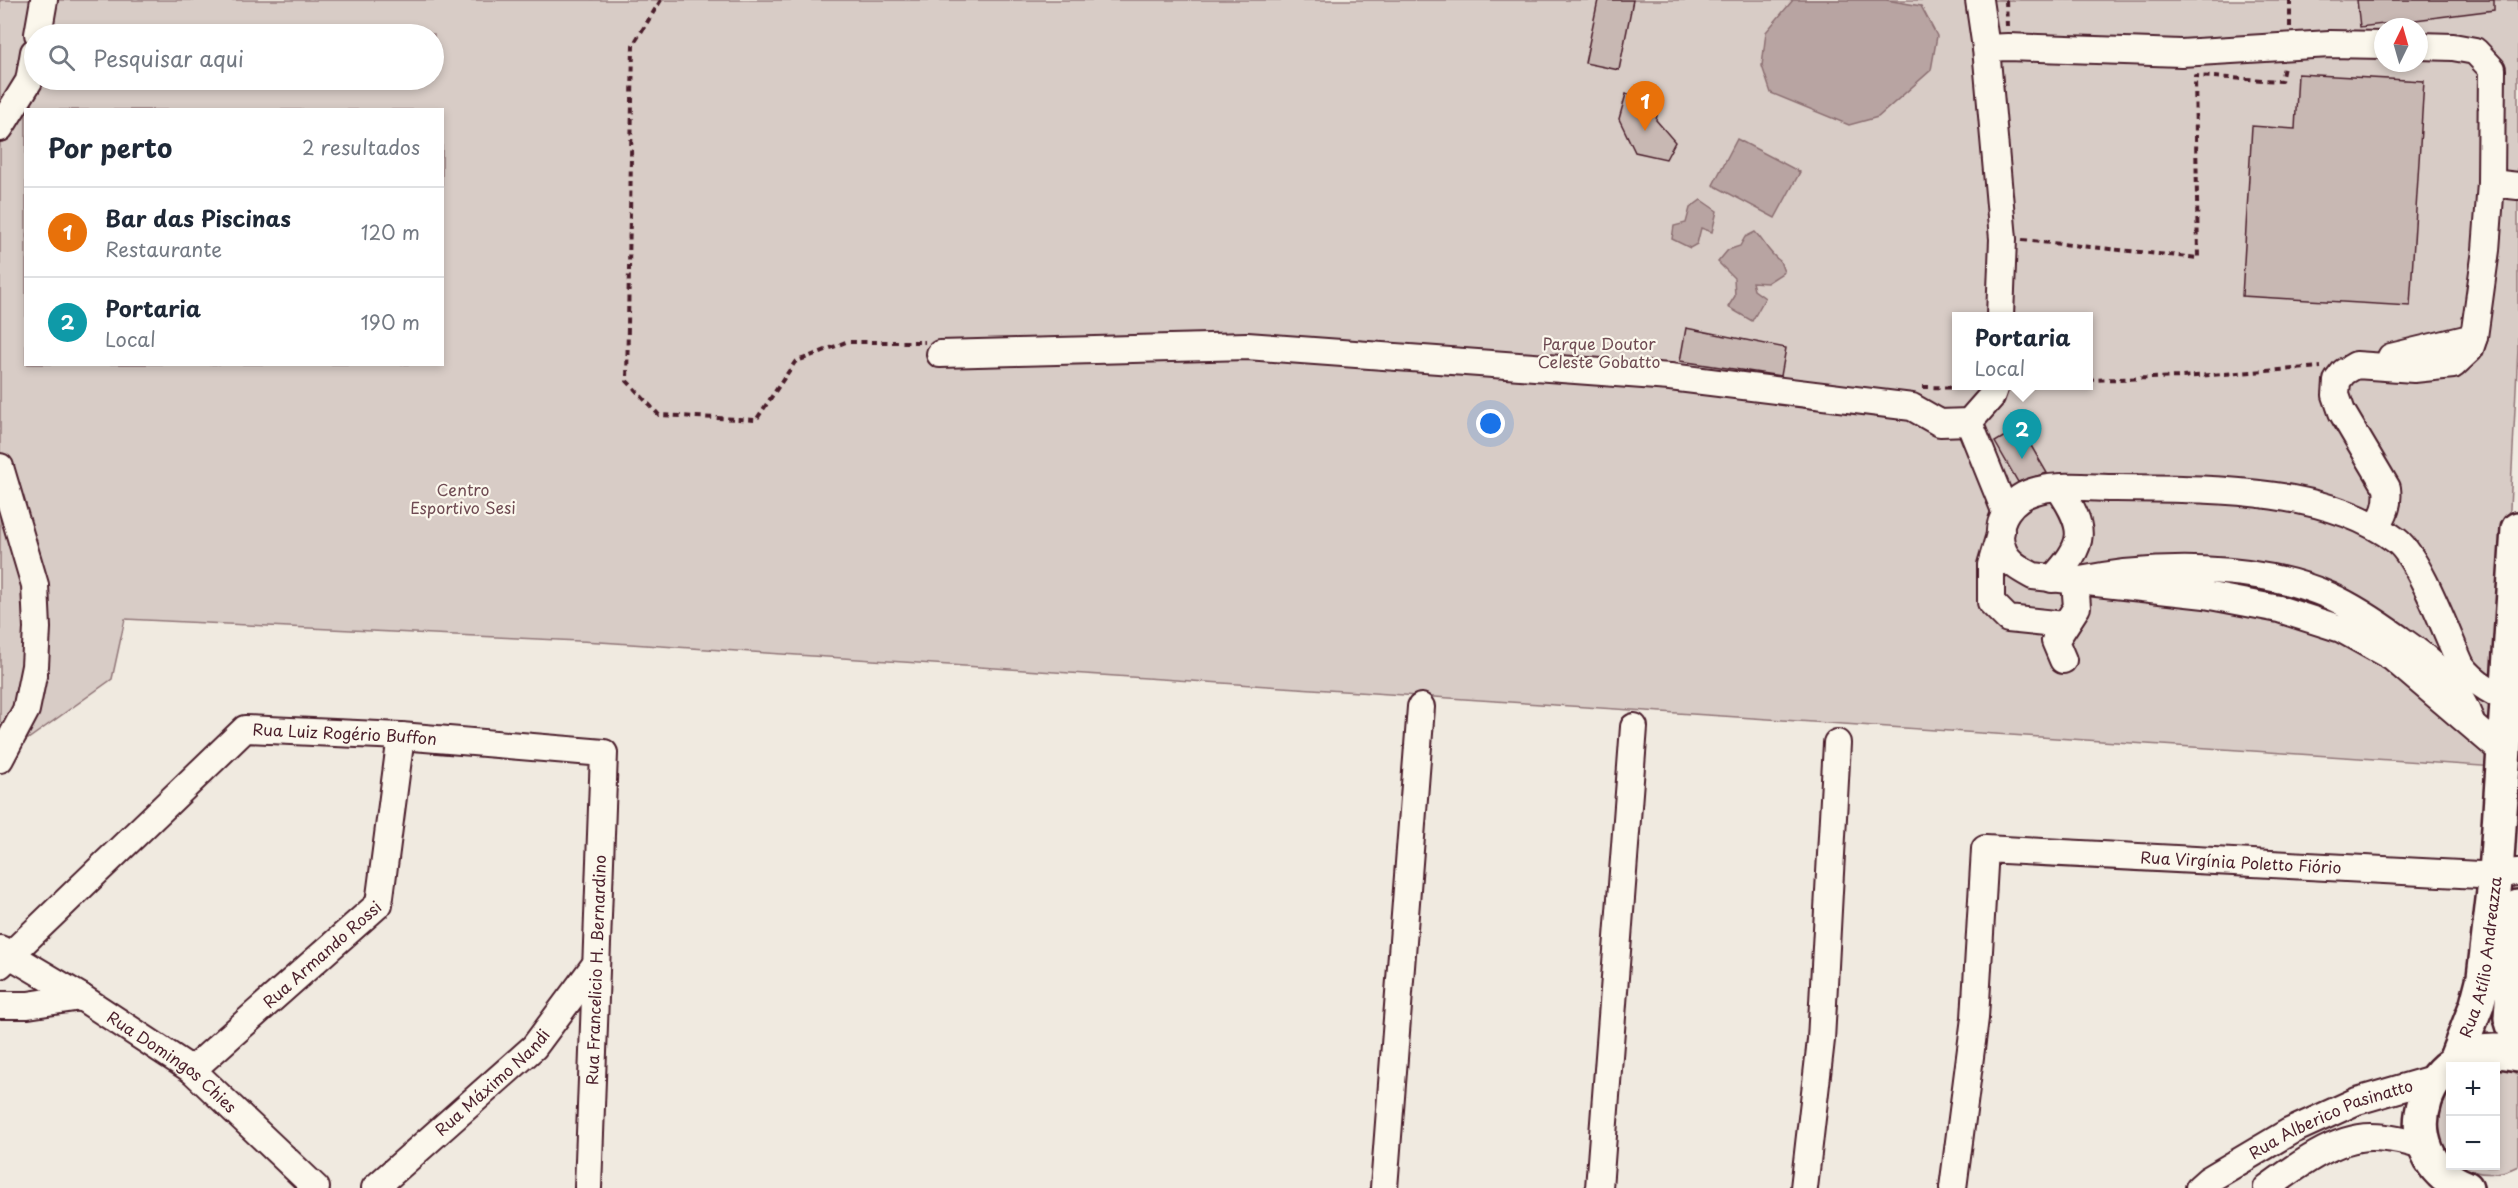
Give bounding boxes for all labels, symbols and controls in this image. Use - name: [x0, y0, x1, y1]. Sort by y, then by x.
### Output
- north arrow: [2374, 18, 2428, 72]
- search box: [24, 24, 444, 90]
- icon: search: [45, 41, 78, 74]
- text: Pesquisar aqui: [93, 41, 244, 74]
- pin: 1: [1626, 82, 1664, 131]
- text: Por perto: [48, 128, 172, 167]
- text: 2 resultados: [302, 132, 420, 162]
- text: Bar das Piscinas: [105, 201, 291, 234]
- text: 1: [63, 217, 72, 247]
- text: 120 m: [361, 217, 420, 247]
- text: Restaurante: [105, 234, 222, 264]
- text: Portaria: [105, 291, 201, 324]
- text: 2: [60, 307, 75, 337]
- text: 190 m: [361, 307, 420, 337]
- popup: [1952, 312, 2093, 390]
- text: Portaria: [1974, 320, 2071, 353]
- text: Local: [105, 324, 156, 354]
- park label: Parque Doutor Celeste Gobatto: [1538, 331, 1660, 373]
- text: Local: [1974, 353, 2025, 383]
- your location: [1476, 409, 1505, 438]
- pin: 2: [2002, 410, 2042, 459]
- park label: Centro Esportivo Sesi: [410, 477, 516, 519]
- street label: Rua Luiz Rogério Buffon: [252, 716, 438, 750]
- street label: Rua Virgínia Poletto Fiório: [2140, 844, 2342, 879]
- street label: Rua Francelicio H. Bernardino: [579, 854, 611, 1085]
- street label: Rua Atílio Andreazza: [2452, 875, 2507, 1041]
- street label: Rua Armando Rossi: [257, 894, 386, 1013]
- street label: Rua Domingos Chies: [103, 1004, 243, 1118]
- street label: Rua Máximo Nandi: [429, 1023, 555, 1141]
- map controls: [2446, 1062, 2500, 1170]
- button: +: [2446, 1062, 2500, 1116]
- street label: Rua Alberico Pasinatto: [2244, 1072, 2416, 1164]
- button: −: [2446, 1116, 2500, 1170]

